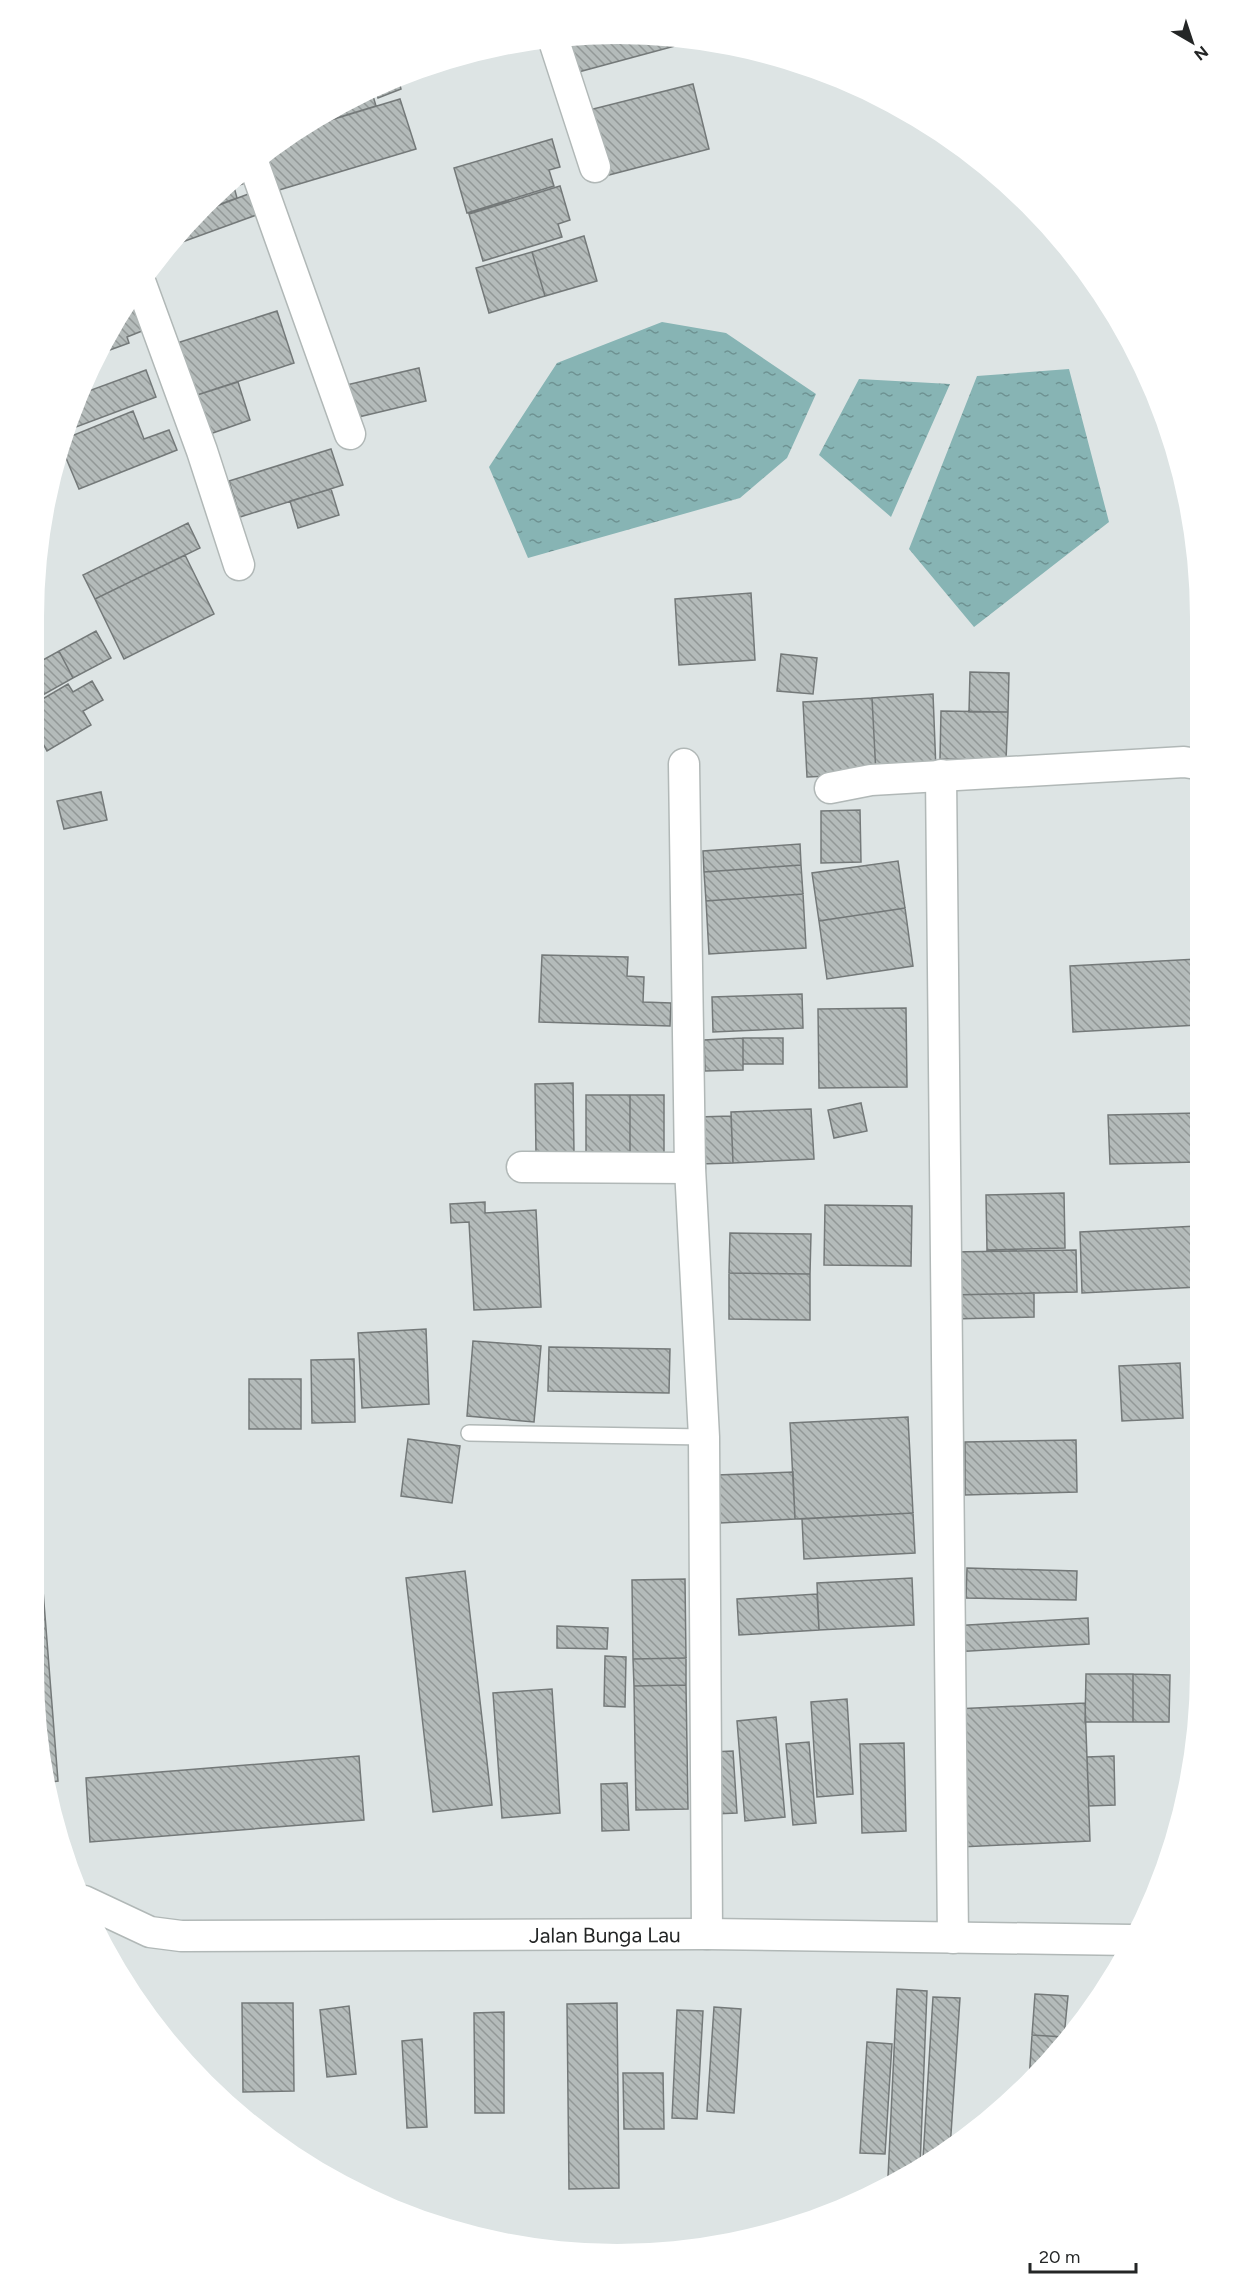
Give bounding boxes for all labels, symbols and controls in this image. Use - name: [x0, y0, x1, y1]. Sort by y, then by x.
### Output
- north arrow: [1162, 12, 1222, 72]
- text: N: [1190, 42, 1212, 65]
- street label: Jalan Bunga Lau: [529, 1922, 681, 1947]
- scale bar: [1030, 2236, 1136, 2274]
- text: 20 m: [1039, 2246, 1080, 2268]

